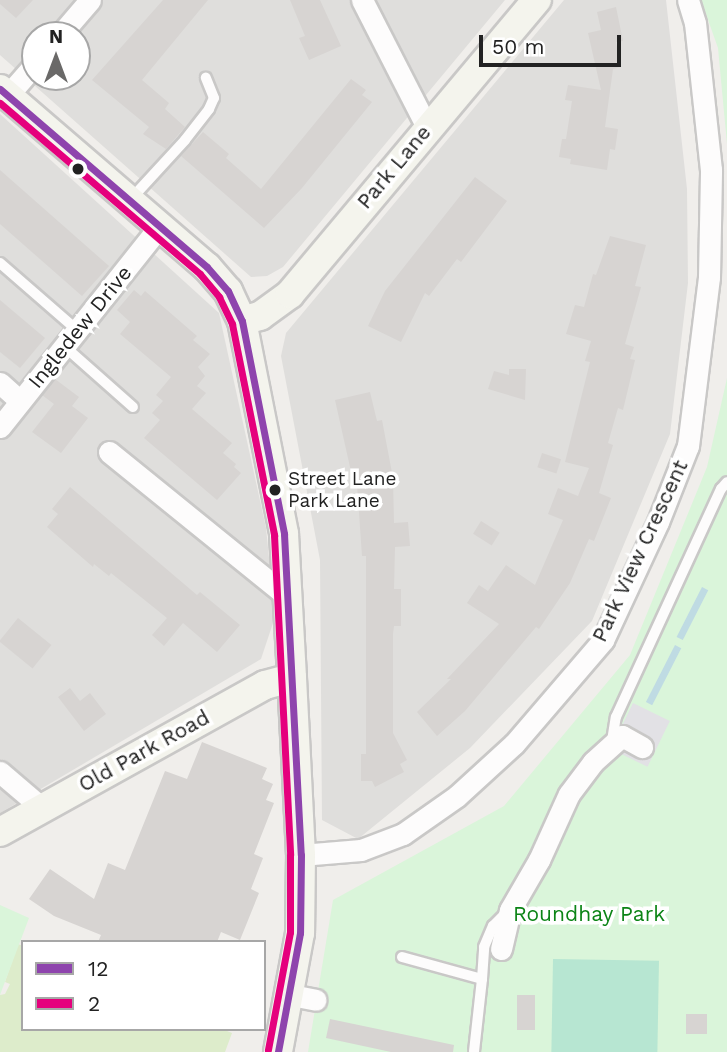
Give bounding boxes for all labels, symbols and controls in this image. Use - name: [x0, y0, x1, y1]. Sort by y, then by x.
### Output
- north arrow: [21, 21, 91, 91]
- scale bar: [482, 21, 624, 65]
- text: N: [49, 25, 63, 48]
- text: 50 m: [492, 34, 544, 59]
- street label: Park Lane: [352, 120, 436, 214]
- unlabelled marker: [71, 162, 85, 176]
- street label: Ingledew Drive: [23, 260, 137, 394]
- street label: Park View Crescent: [586, 455, 694, 647]
- place label: Street Lane Park Lane: [288, 468, 397, 512]
- marker: Street Lane Park Lane: [268, 483, 282, 497]
- street label: Old Park Road: [74, 705, 214, 797]
- park label: Roundhay Park: [513, 901, 665, 927]
- legend: [21, 940, 266, 1031]
- text: 12: [88, 956, 108, 981]
- text: 2: [88, 991, 100, 1016]

